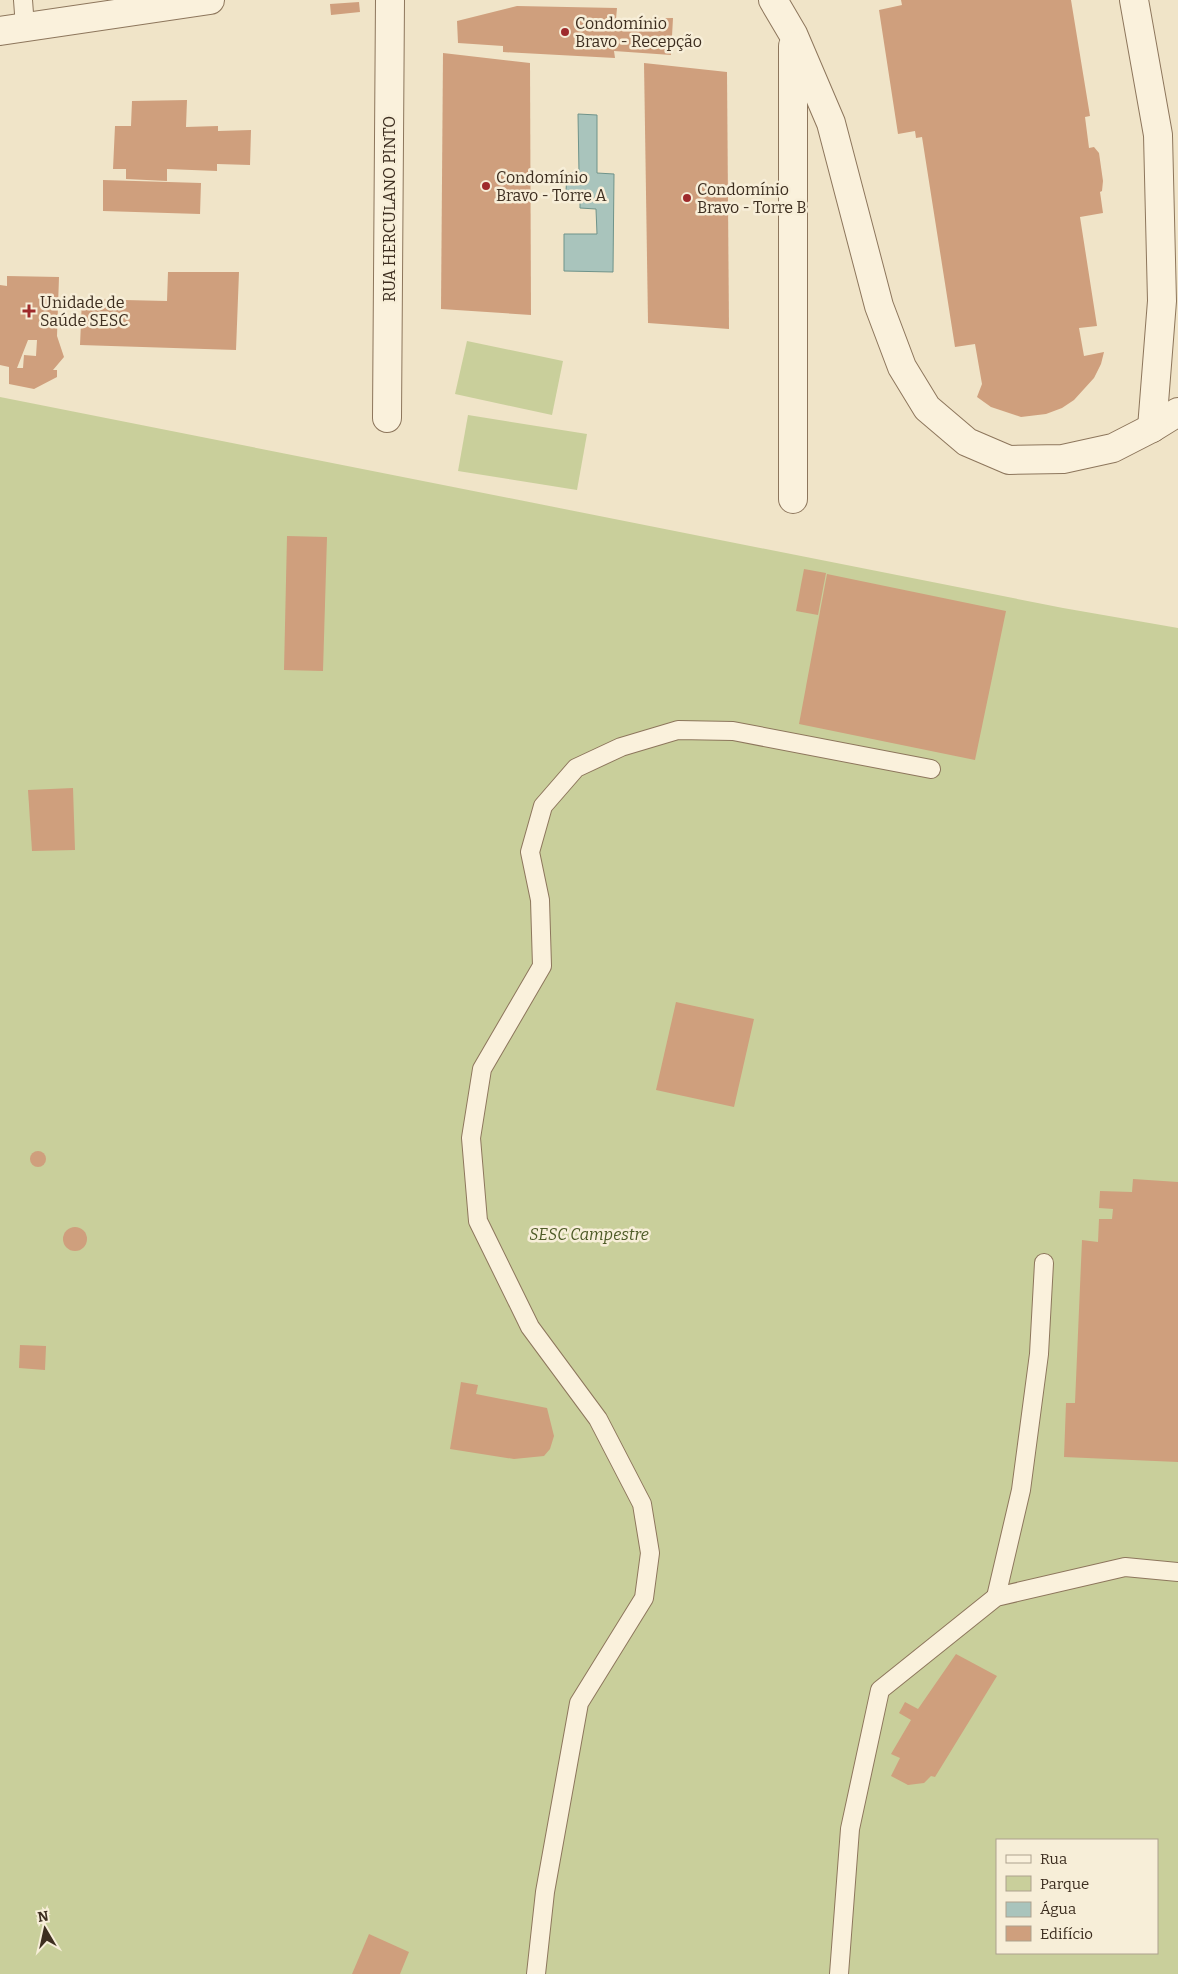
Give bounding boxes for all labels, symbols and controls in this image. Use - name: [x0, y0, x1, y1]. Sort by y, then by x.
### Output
- place label: Condomínio Bravo - Recepção: [575, 14, 702, 51]
- marker: Condomínio Bravo - Recepção: [559, 26, 571, 38]
- street label: RUA HERCULANO PINTO: [380, 116, 399, 302]
- place label: Condomínio Bravo - Torre A: [496, 168, 607, 205]
- marker: Condomínio Bravo - Torre A: [480, 180, 492, 192]
- place label: Condomínio Bravo - Torre B: [697, 180, 807, 217]
- marker: Condomínio Bravo - Torre B: [681, 192, 693, 204]
- place label: Unidade de Saúde SESC: [40, 293, 129, 330]
- marker: Unidade de Saúde SESC: [22, 304, 36, 318]
- park label: SESC Campestre: [529, 1225, 649, 1244]
- legend: [996, 1839, 1158, 1954]
- text: Rua: [1040, 1850, 1067, 1868]
- text: Parque: [1040, 1875, 1089, 1893]
- text: Água: [1040, 1900, 1076, 1918]
- north arrow: [20, 1904, 70, 1954]
- text: N: [36, 1907, 50, 1926]
- text: Edifício: [1040, 1925, 1093, 1943]

